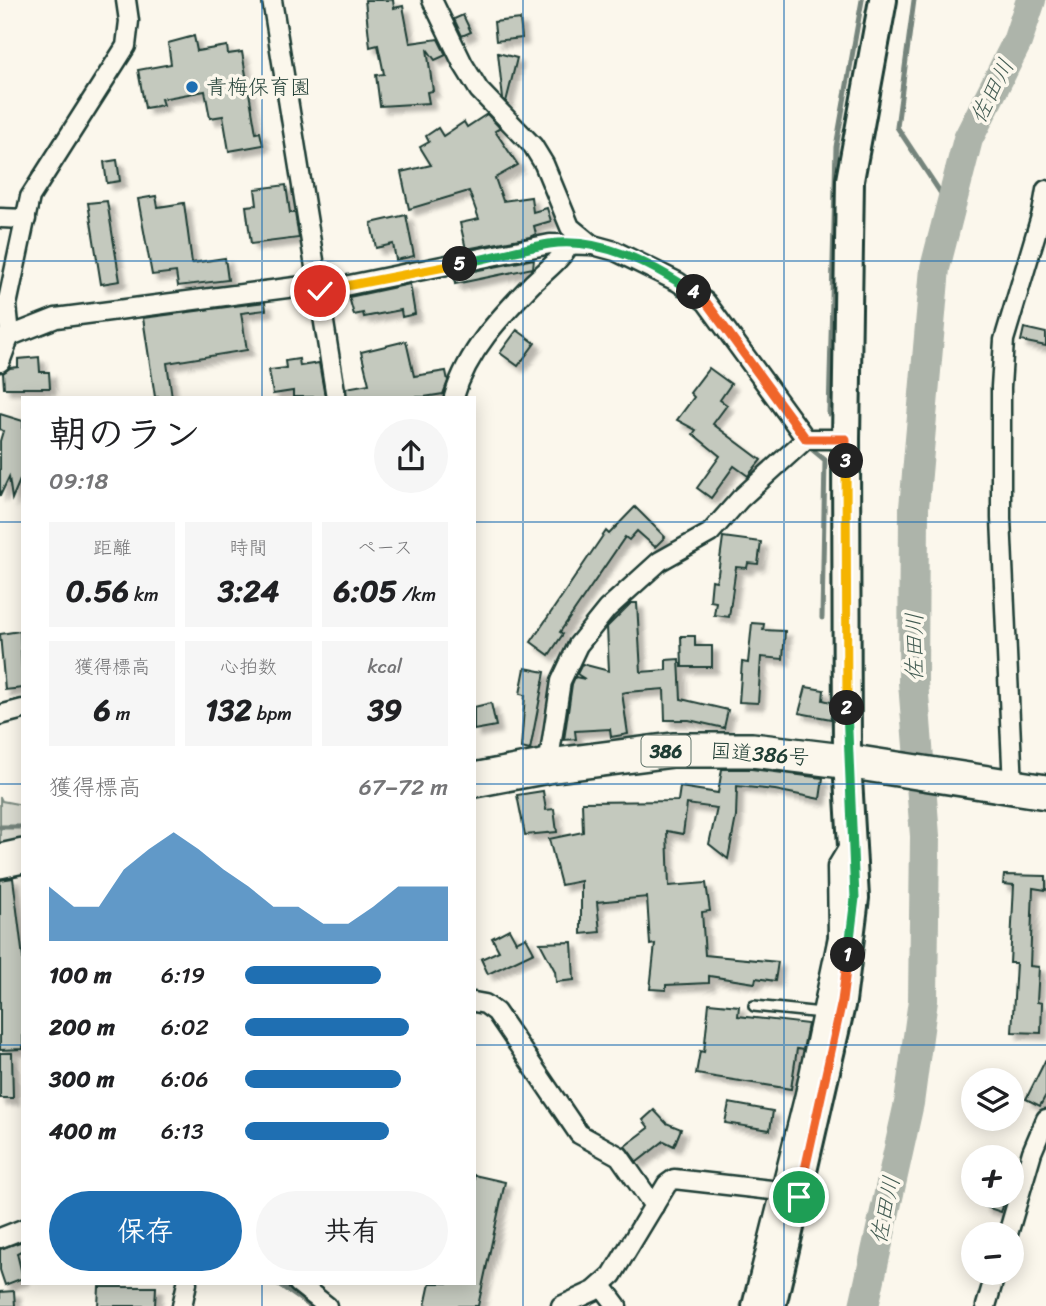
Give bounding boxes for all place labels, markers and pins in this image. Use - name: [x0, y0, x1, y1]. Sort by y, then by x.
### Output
- place label: 青梅保育園: [206, 68, 311, 106]
- marker: 青梅保育園: [184, 79, 200, 95]
- pin: 5: [442, 246, 477, 282]
- pin: [290, 261, 350, 321]
- pin: 4: [676, 274, 712, 310]
- pin: 3: [828, 444, 864, 478]
- pin: 2: [830, 690, 864, 726]
- pin: 1: [830, 937, 866, 972]
- pin: [769, 1167, 829, 1227]

